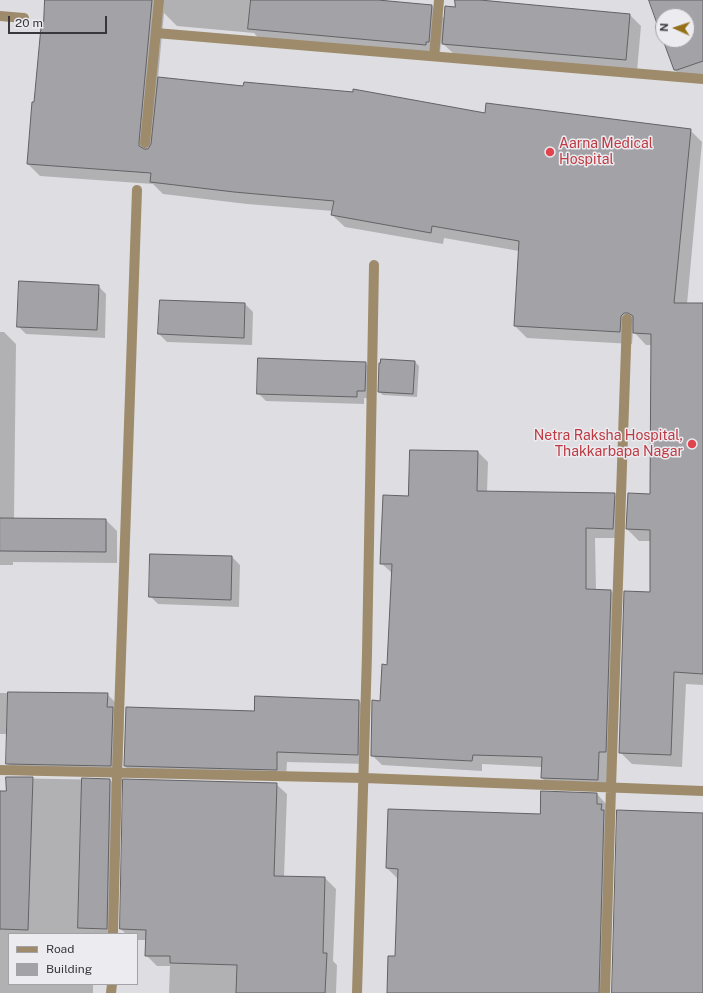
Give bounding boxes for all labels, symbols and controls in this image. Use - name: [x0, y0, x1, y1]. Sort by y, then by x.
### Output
- scale bar: [10, 8, 109, 34]
- north arrow: [655, 8, 695, 48]
- text: 20 m: [15, 16, 43, 30]
- text: N: [658, 23, 670, 32]
- place label: Aarna Medical Hospital: [559, 136, 653, 168]
- marker: Aarna Medical Hospital: [544, 146, 556, 158]
- place label: Netra Raksha Hospital, Thakkarbapa Nagar: [534, 428, 683, 460]
- marker: Netra Raksha Hospital, Thakkarbapa Nagar: [686, 438, 698, 450]
- legend: [8, 933, 138, 985]
- text: Road: [46, 942, 74, 956]
- text: Building: [46, 962, 92, 976]

